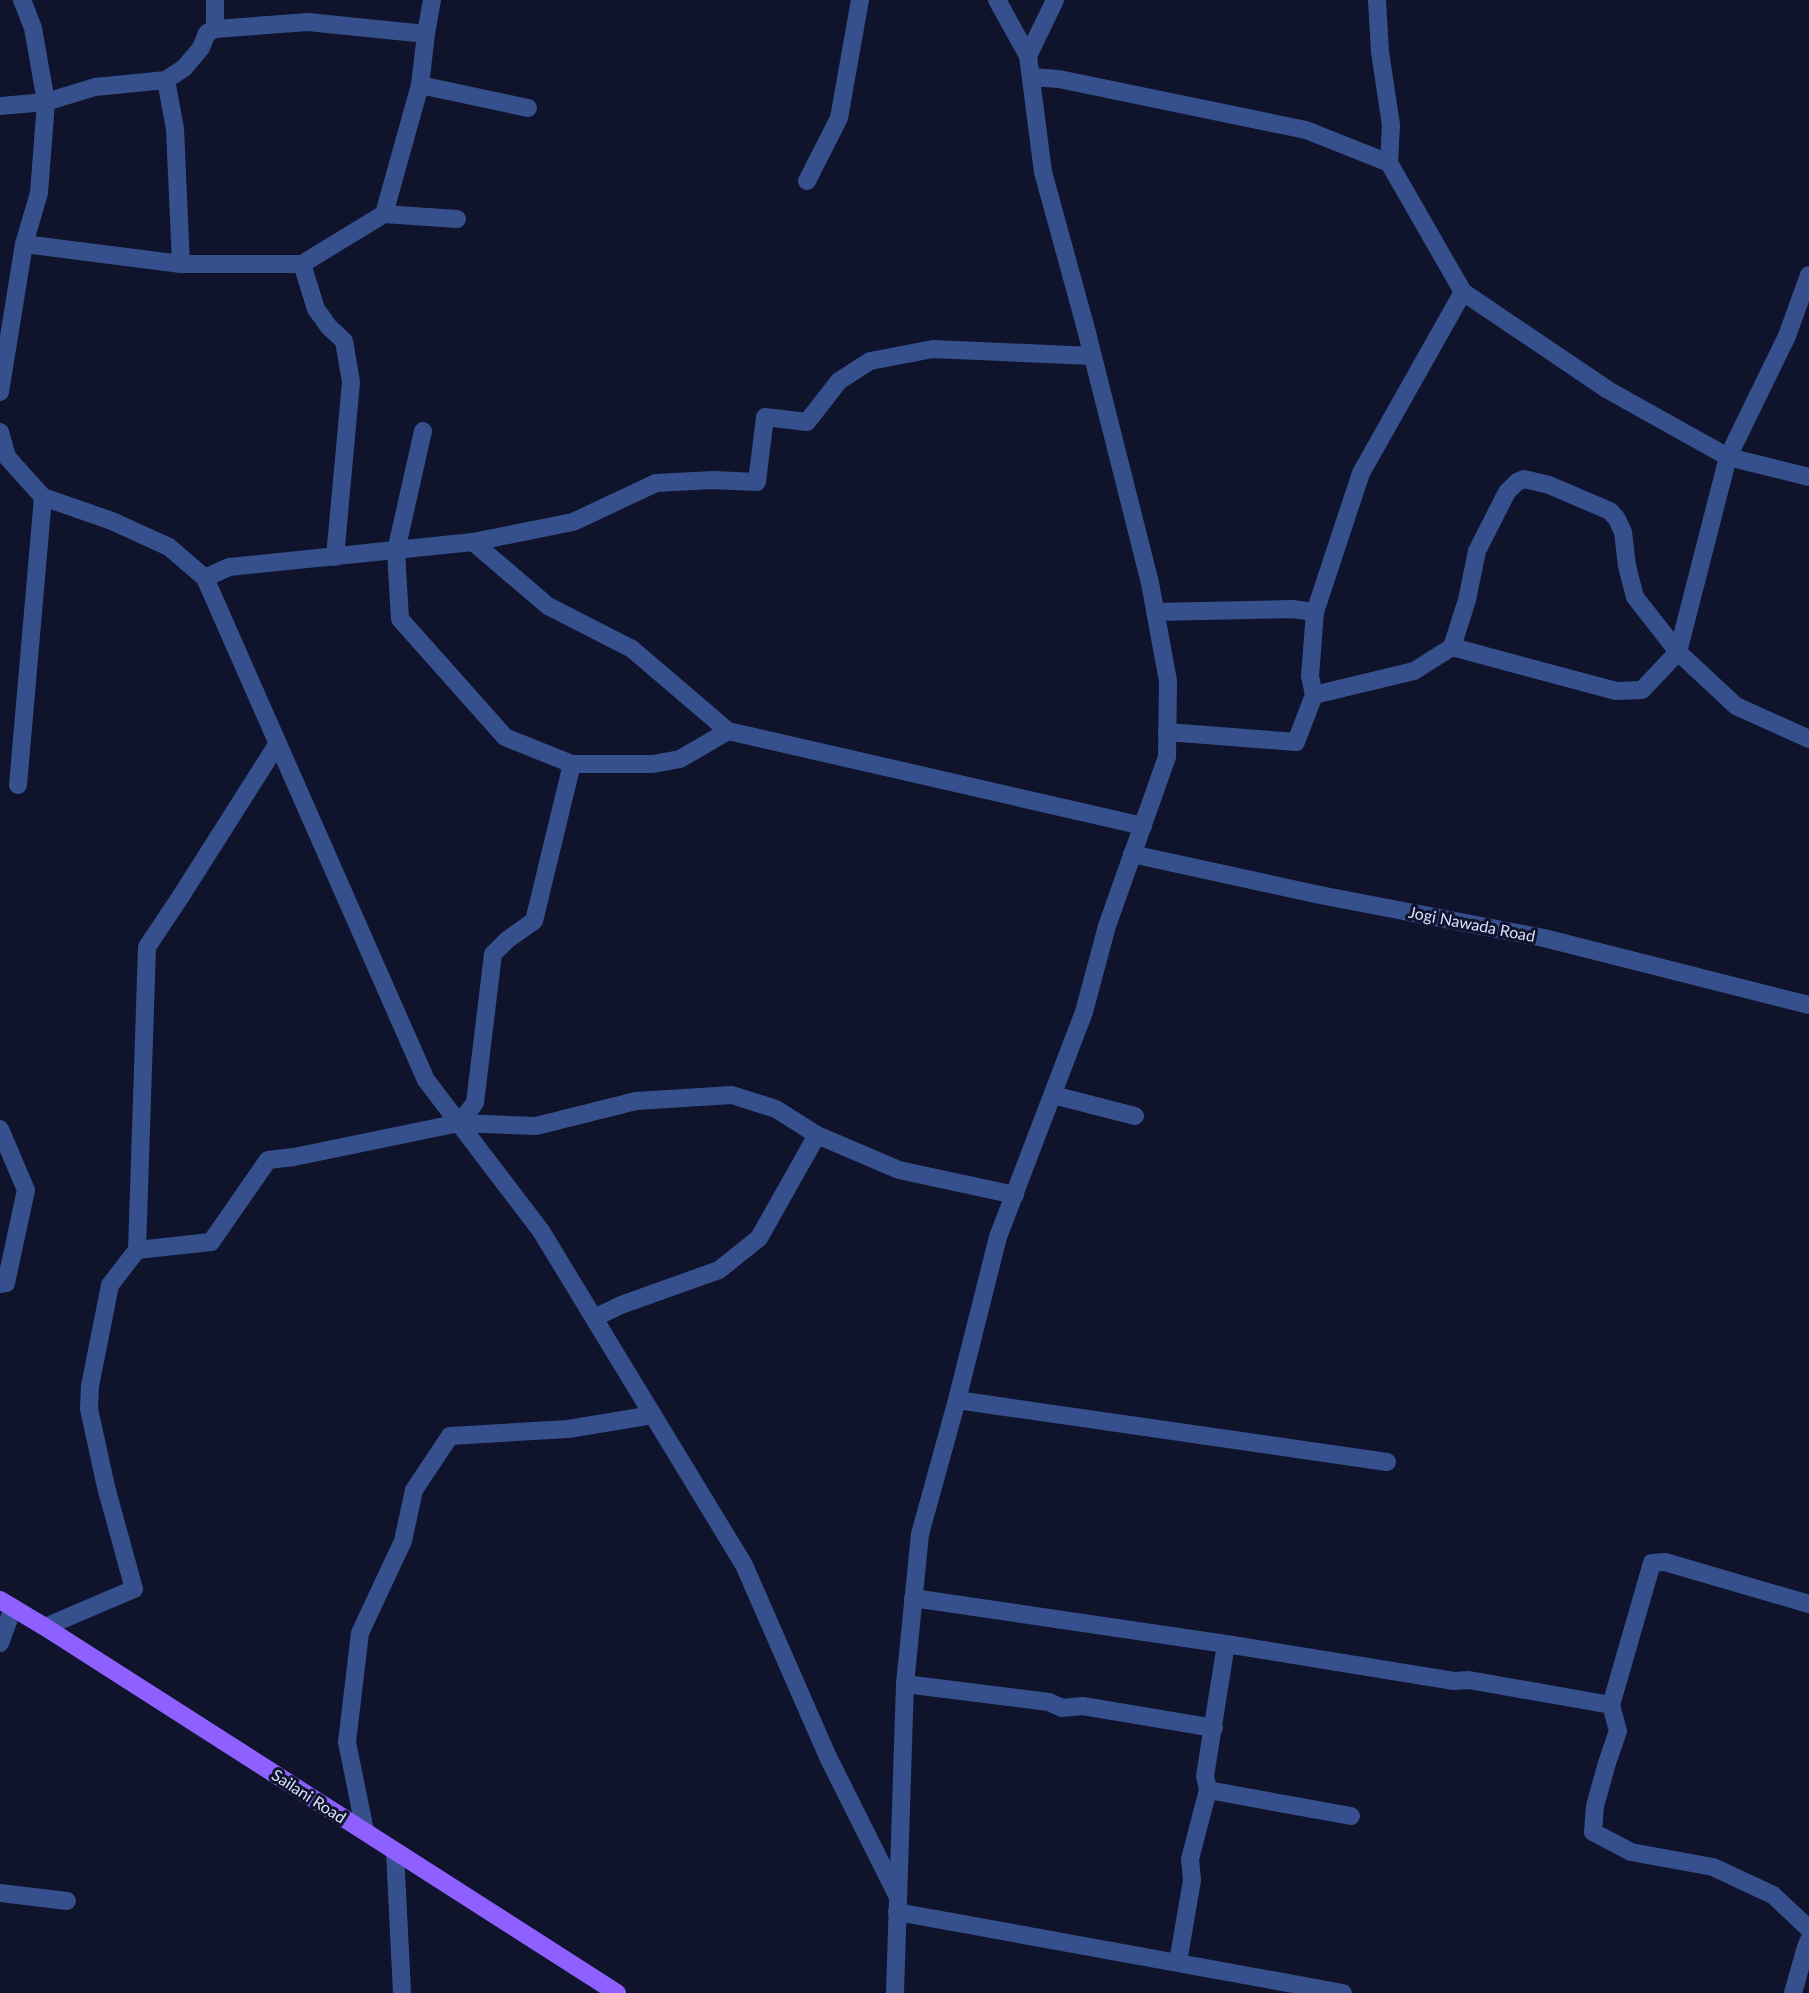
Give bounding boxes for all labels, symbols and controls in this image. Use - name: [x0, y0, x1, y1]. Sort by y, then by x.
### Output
- street label: Jogi Nawada Road: [1407, 902, 1537, 945]
- street label: Sailani Road: [269, 1765, 350, 1827]

